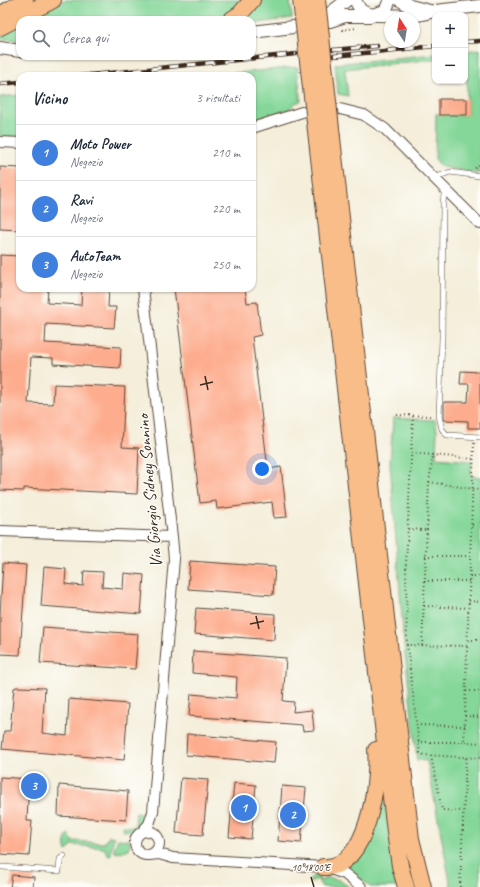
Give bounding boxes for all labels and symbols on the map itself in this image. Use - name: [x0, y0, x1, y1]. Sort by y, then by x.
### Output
- north arrow: [384, 12, 420, 48]
- street label: Via Giorgio Sidney Sonnino: [132, 412, 167, 568]
- your location: [252, 459, 272, 479]
- pin: 3: [21, 771, 47, 801]
- pin: 1: [231, 793, 257, 823]
- pin: 2: [280, 800, 306, 830]
- text: 10°18'00"E: [292, 861, 332, 874]

